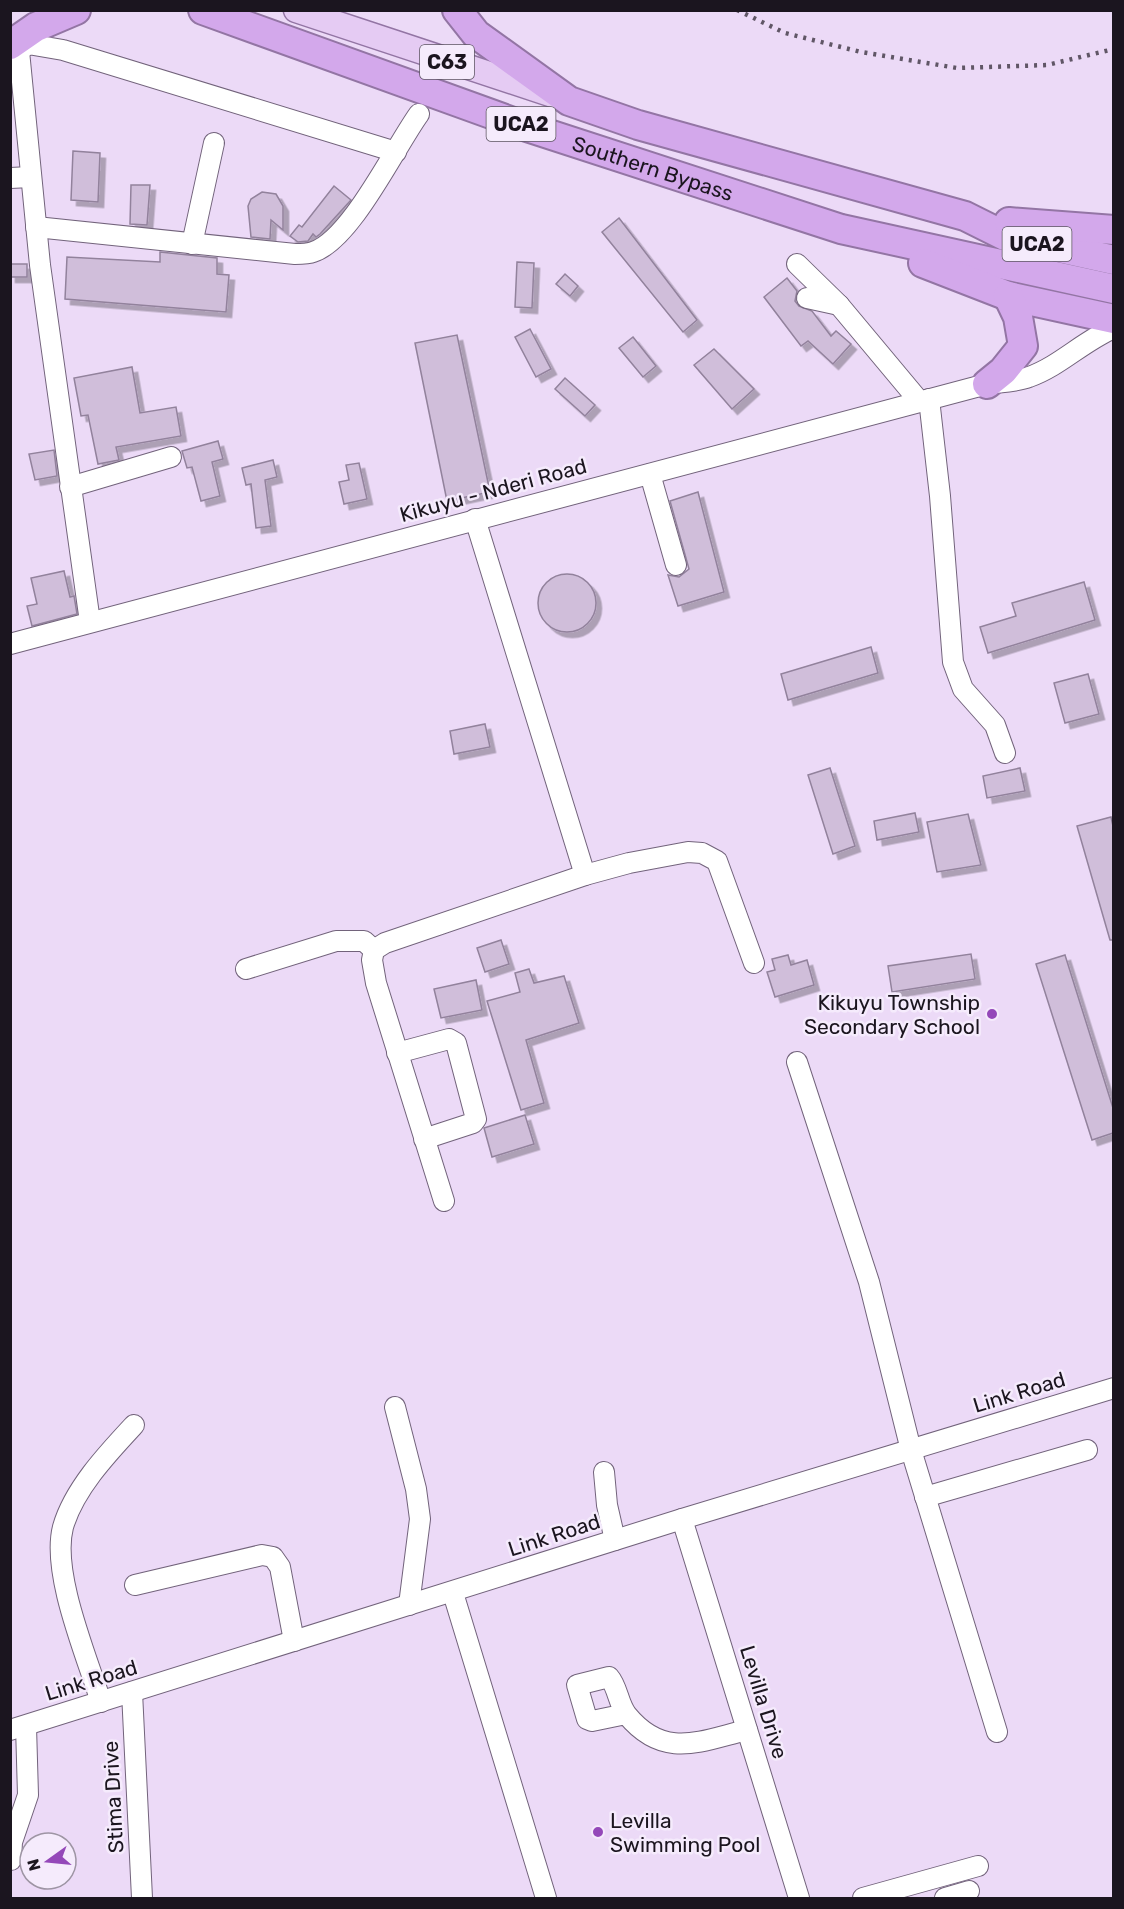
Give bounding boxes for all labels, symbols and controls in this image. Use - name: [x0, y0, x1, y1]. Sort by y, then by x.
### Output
- road number: C63: [420, 45, 474, 79]
- road number: UCA2: [486, 107, 556, 141]
- street label: Southern Bypass: [569, 130, 737, 206]
- road number: UCA2: [1002, 227, 1072, 261]
- street label: Kikuyu - Nderi Road: [397, 453, 589, 527]
- place label: Kikuyu Township Secondary School: [804, 990, 980, 1039]
- marker: Kikuyu Township Secondary School: [985, 1007, 999, 1021]
- street label: Link Road: [970, 1366, 1068, 1418]
- street label: Link Road: [505, 1508, 603, 1562]
- street label: Levilla Drive: [735, 1642, 793, 1762]
- street label: Link Road: [42, 1654, 140, 1706]
- street label: Stima Drive: [98, 1740, 128, 1854]
- place label: Levilla Swimming Pool: [610, 1808, 760, 1857]
- marker: Levilla Swimming Pool: [591, 1825, 605, 1839]
- north arrow: [18, 1831, 78, 1891]
- text: N: [23, 1857, 45, 1873]

